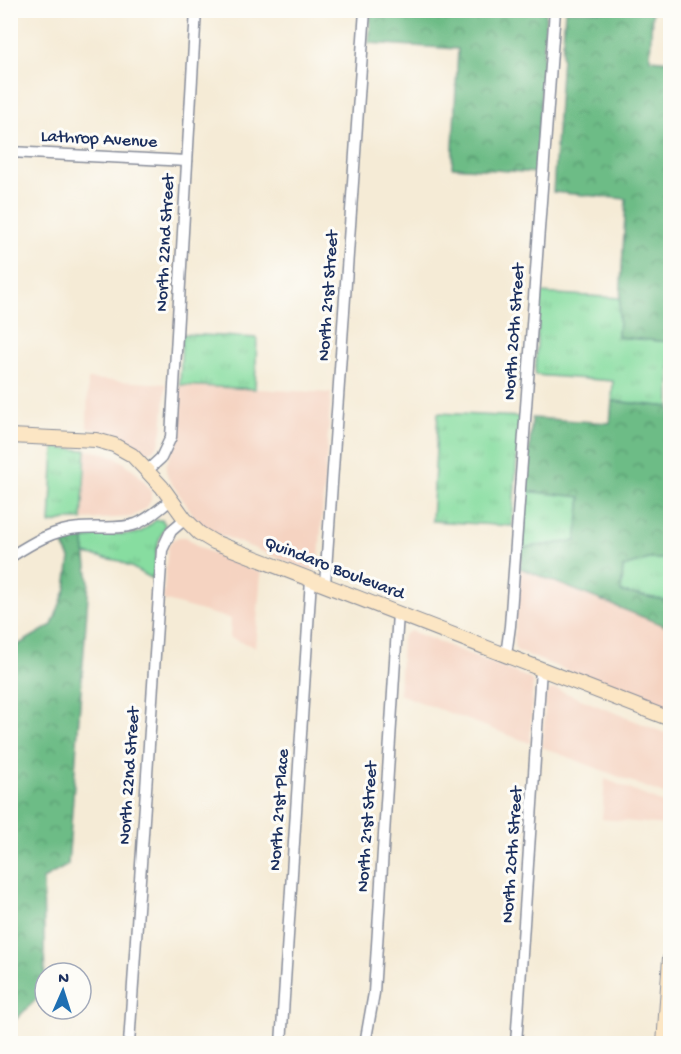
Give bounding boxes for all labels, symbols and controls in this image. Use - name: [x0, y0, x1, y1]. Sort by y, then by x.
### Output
- street label: Lathrop Avenue: [40, 126, 158, 154]
- street label: North 22nd Street: [152, 172, 180, 312]
- street label: North 21st Street: [314, 228, 344, 362]
- street label: North 20th Street: [500, 261, 530, 401]
- street label: Quindaro Boulevard: [261, 533, 408, 606]
- street label: North 22nd Street: [115, 705, 145, 845]
- street label: North 21st Place: [265, 748, 295, 872]
- street label: North 21st Street: [353, 759, 383, 893]
- street label: North 20th Street: [498, 784, 528, 924]
- north arrow: [33, 961, 93, 1021]
- text: N: [58, 970, 70, 989]

